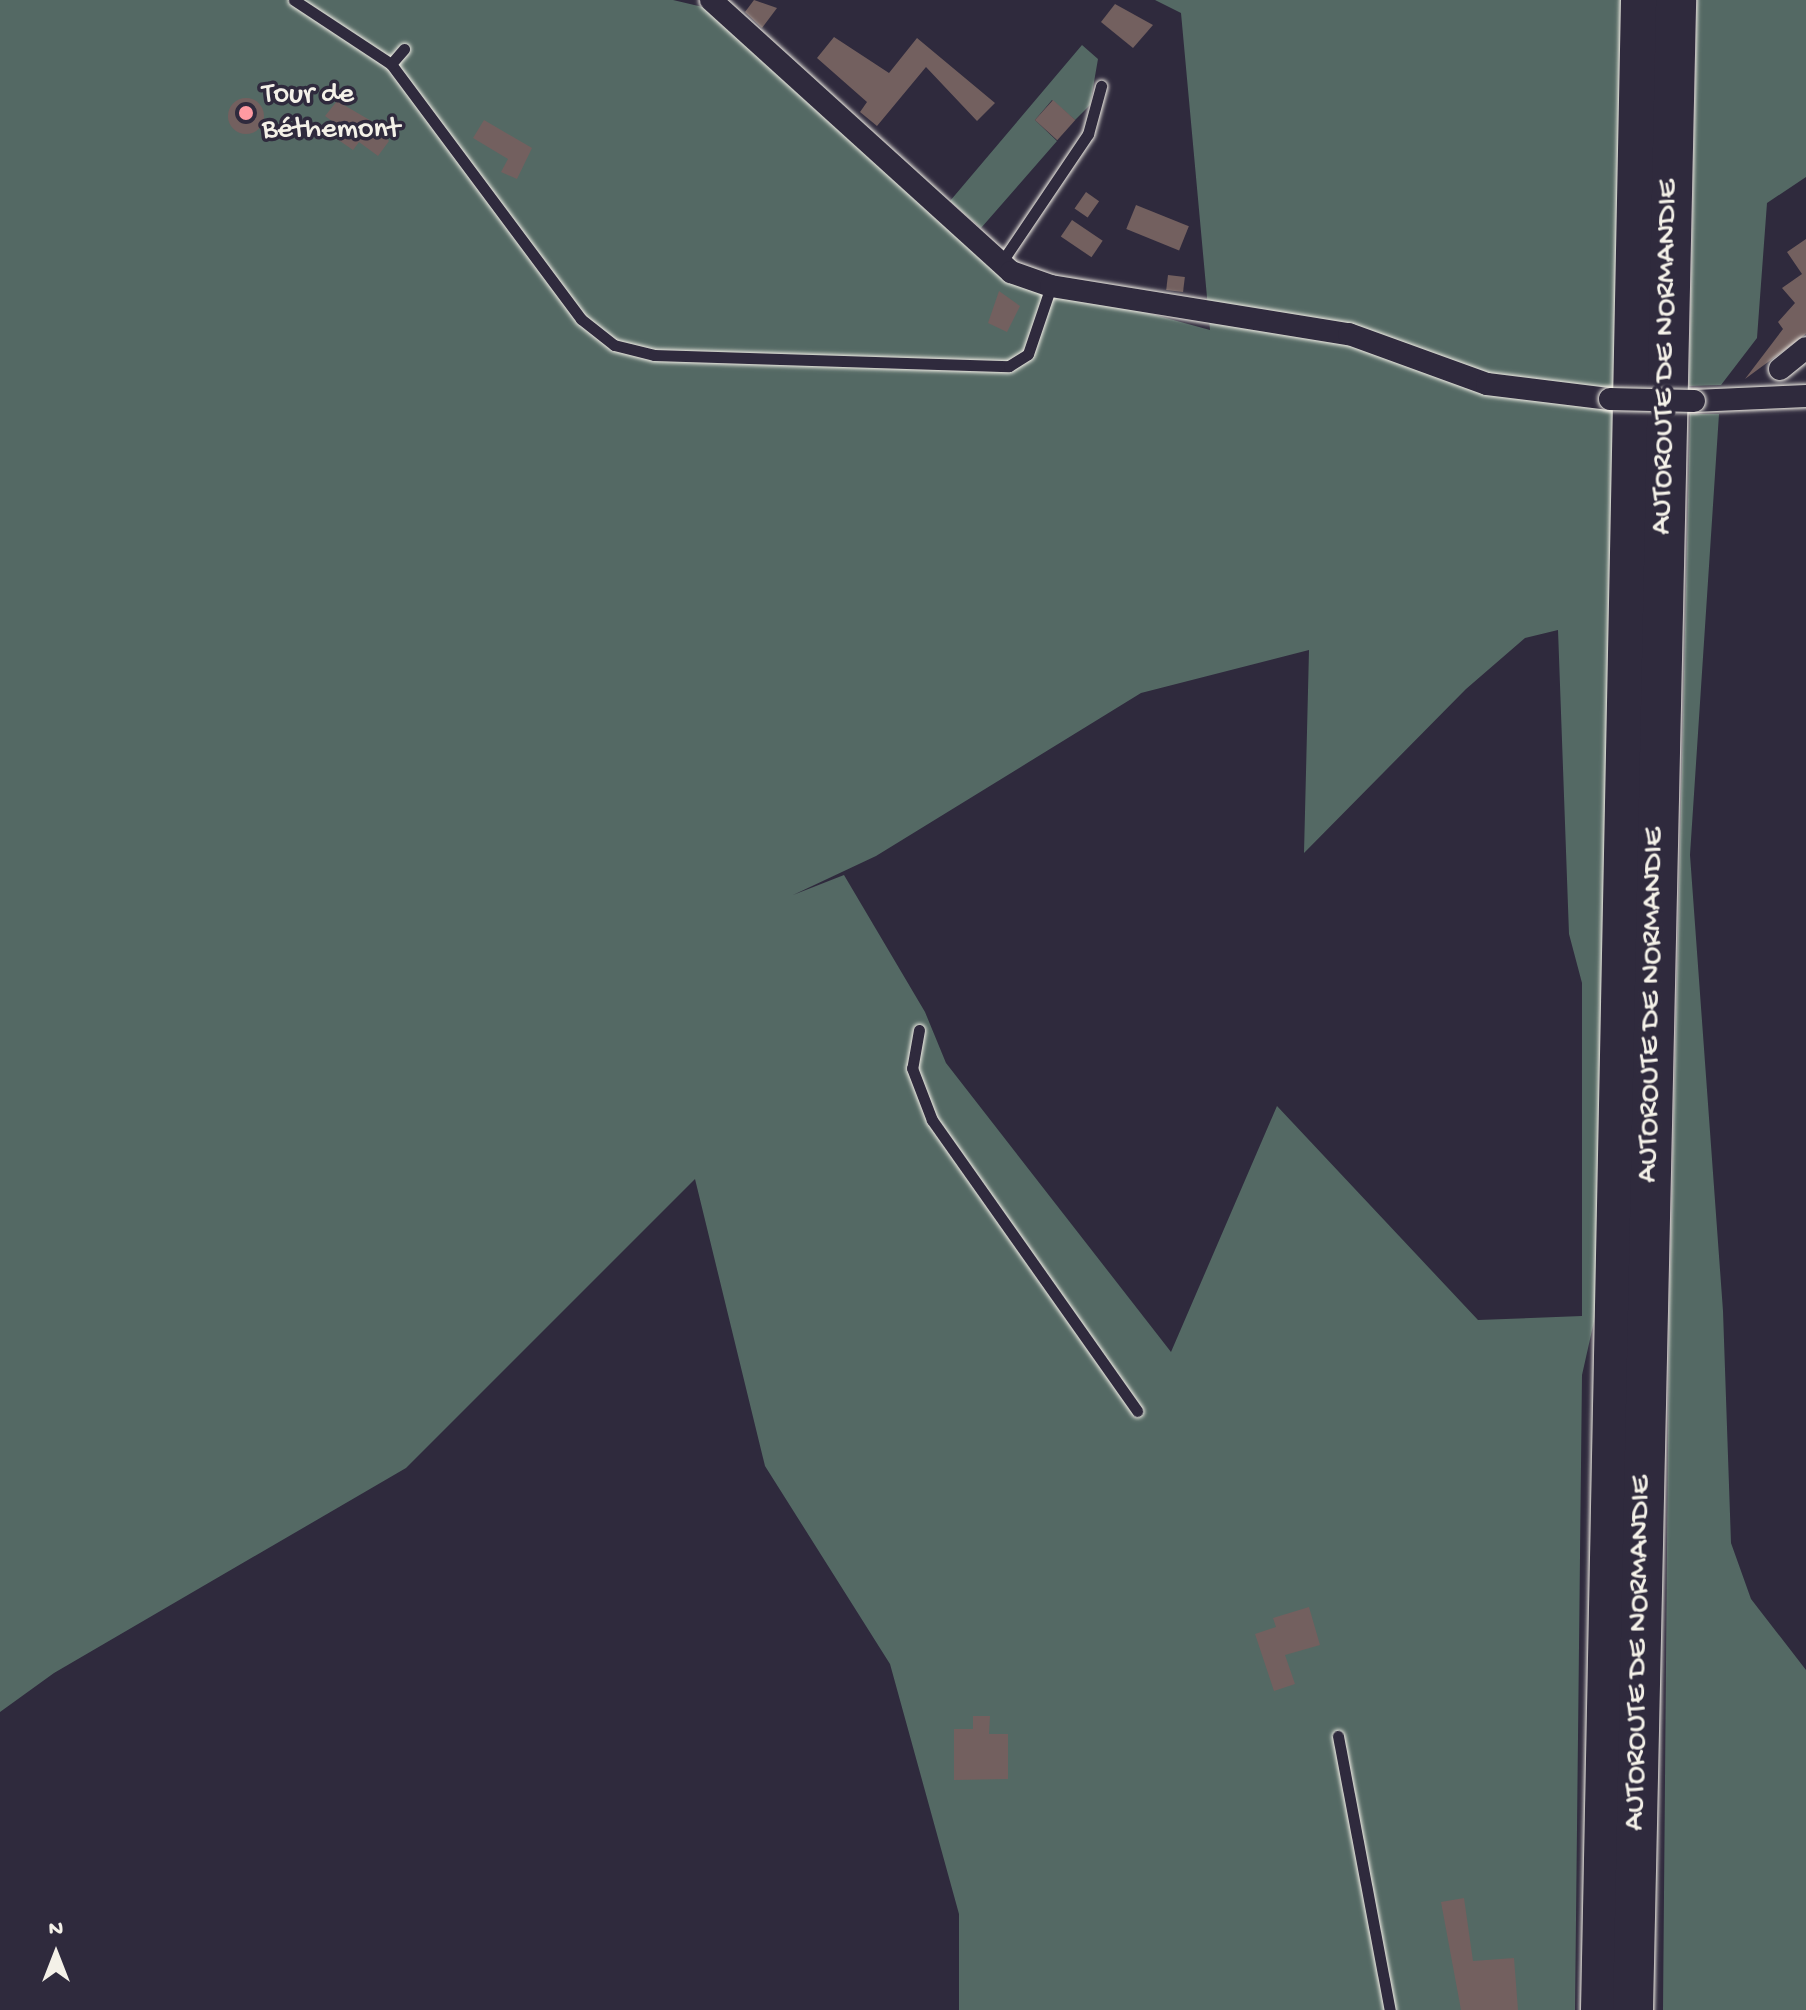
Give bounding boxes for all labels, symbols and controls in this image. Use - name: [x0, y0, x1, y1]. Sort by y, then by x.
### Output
- place label: Tour de Béthemont: [262, 78, 400, 148]
- marker: Tour de Béthemont: [237, 104, 255, 122]
- street label: AUTOROUTE DE NORMANDIE: [1646, 179, 1688, 535]
- street label: AUTOROUTE DE NORMANDIE: [1632, 827, 1674, 1183]
- street label: AUTOROUTE DE NORMANDIE: [1619, 1475, 1661, 1831]
- north arrow: [16, 1914, 96, 1994]
- text: N: [49, 1917, 63, 1943]

